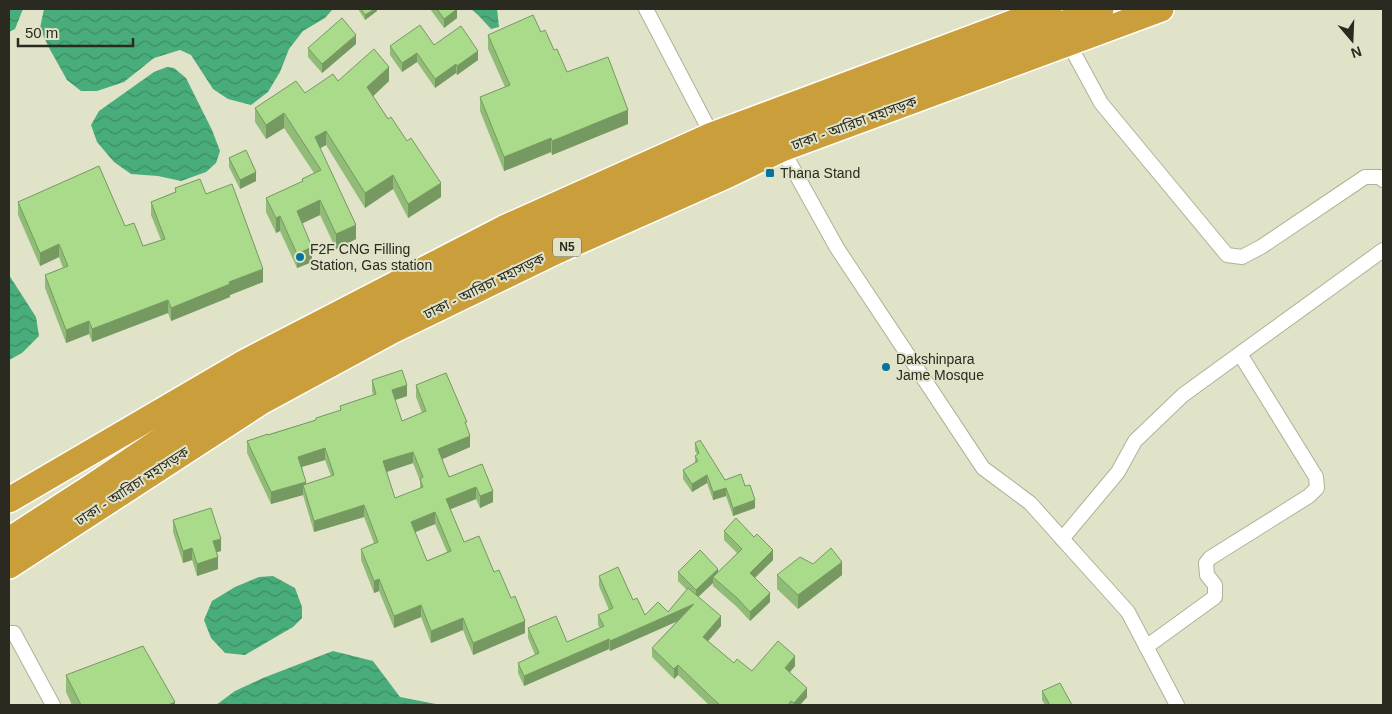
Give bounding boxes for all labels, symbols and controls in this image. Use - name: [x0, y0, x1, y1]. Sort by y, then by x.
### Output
- scale bar: [18, 15, 132, 47]
- north arrow: [1327, 15, 1377, 65]
- text: 50 m: [25, 24, 58, 41]
- text: N: [1349, 43, 1364, 62]
- street label: ঢাকা - আরিচা মহাসড়ক: [788, 93, 919, 153]
- place label: Thana Stand: [780, 165, 860, 181]
- marker: Thana Stand: [764, 167, 776, 179]
- road number: N5: [553, 238, 581, 256]
- place label: F2F CNG Filling Station, Gas station: [310, 241, 432, 273]
- street label: ঢাকা - আরিচা মহাসড়ক: [420, 250, 547, 323]
- marker: F2F CNG Filling Station, Gas station: [294, 251, 306, 263]
- place label: Dakshinpara Jame Mosque: [896, 351, 984, 383]
- marker: Dakshinpara Jame Mosque: [880, 361, 892, 373]
- street label: ঢাকা - আরিচা মহাসড়ক: [71, 443, 192, 529]

